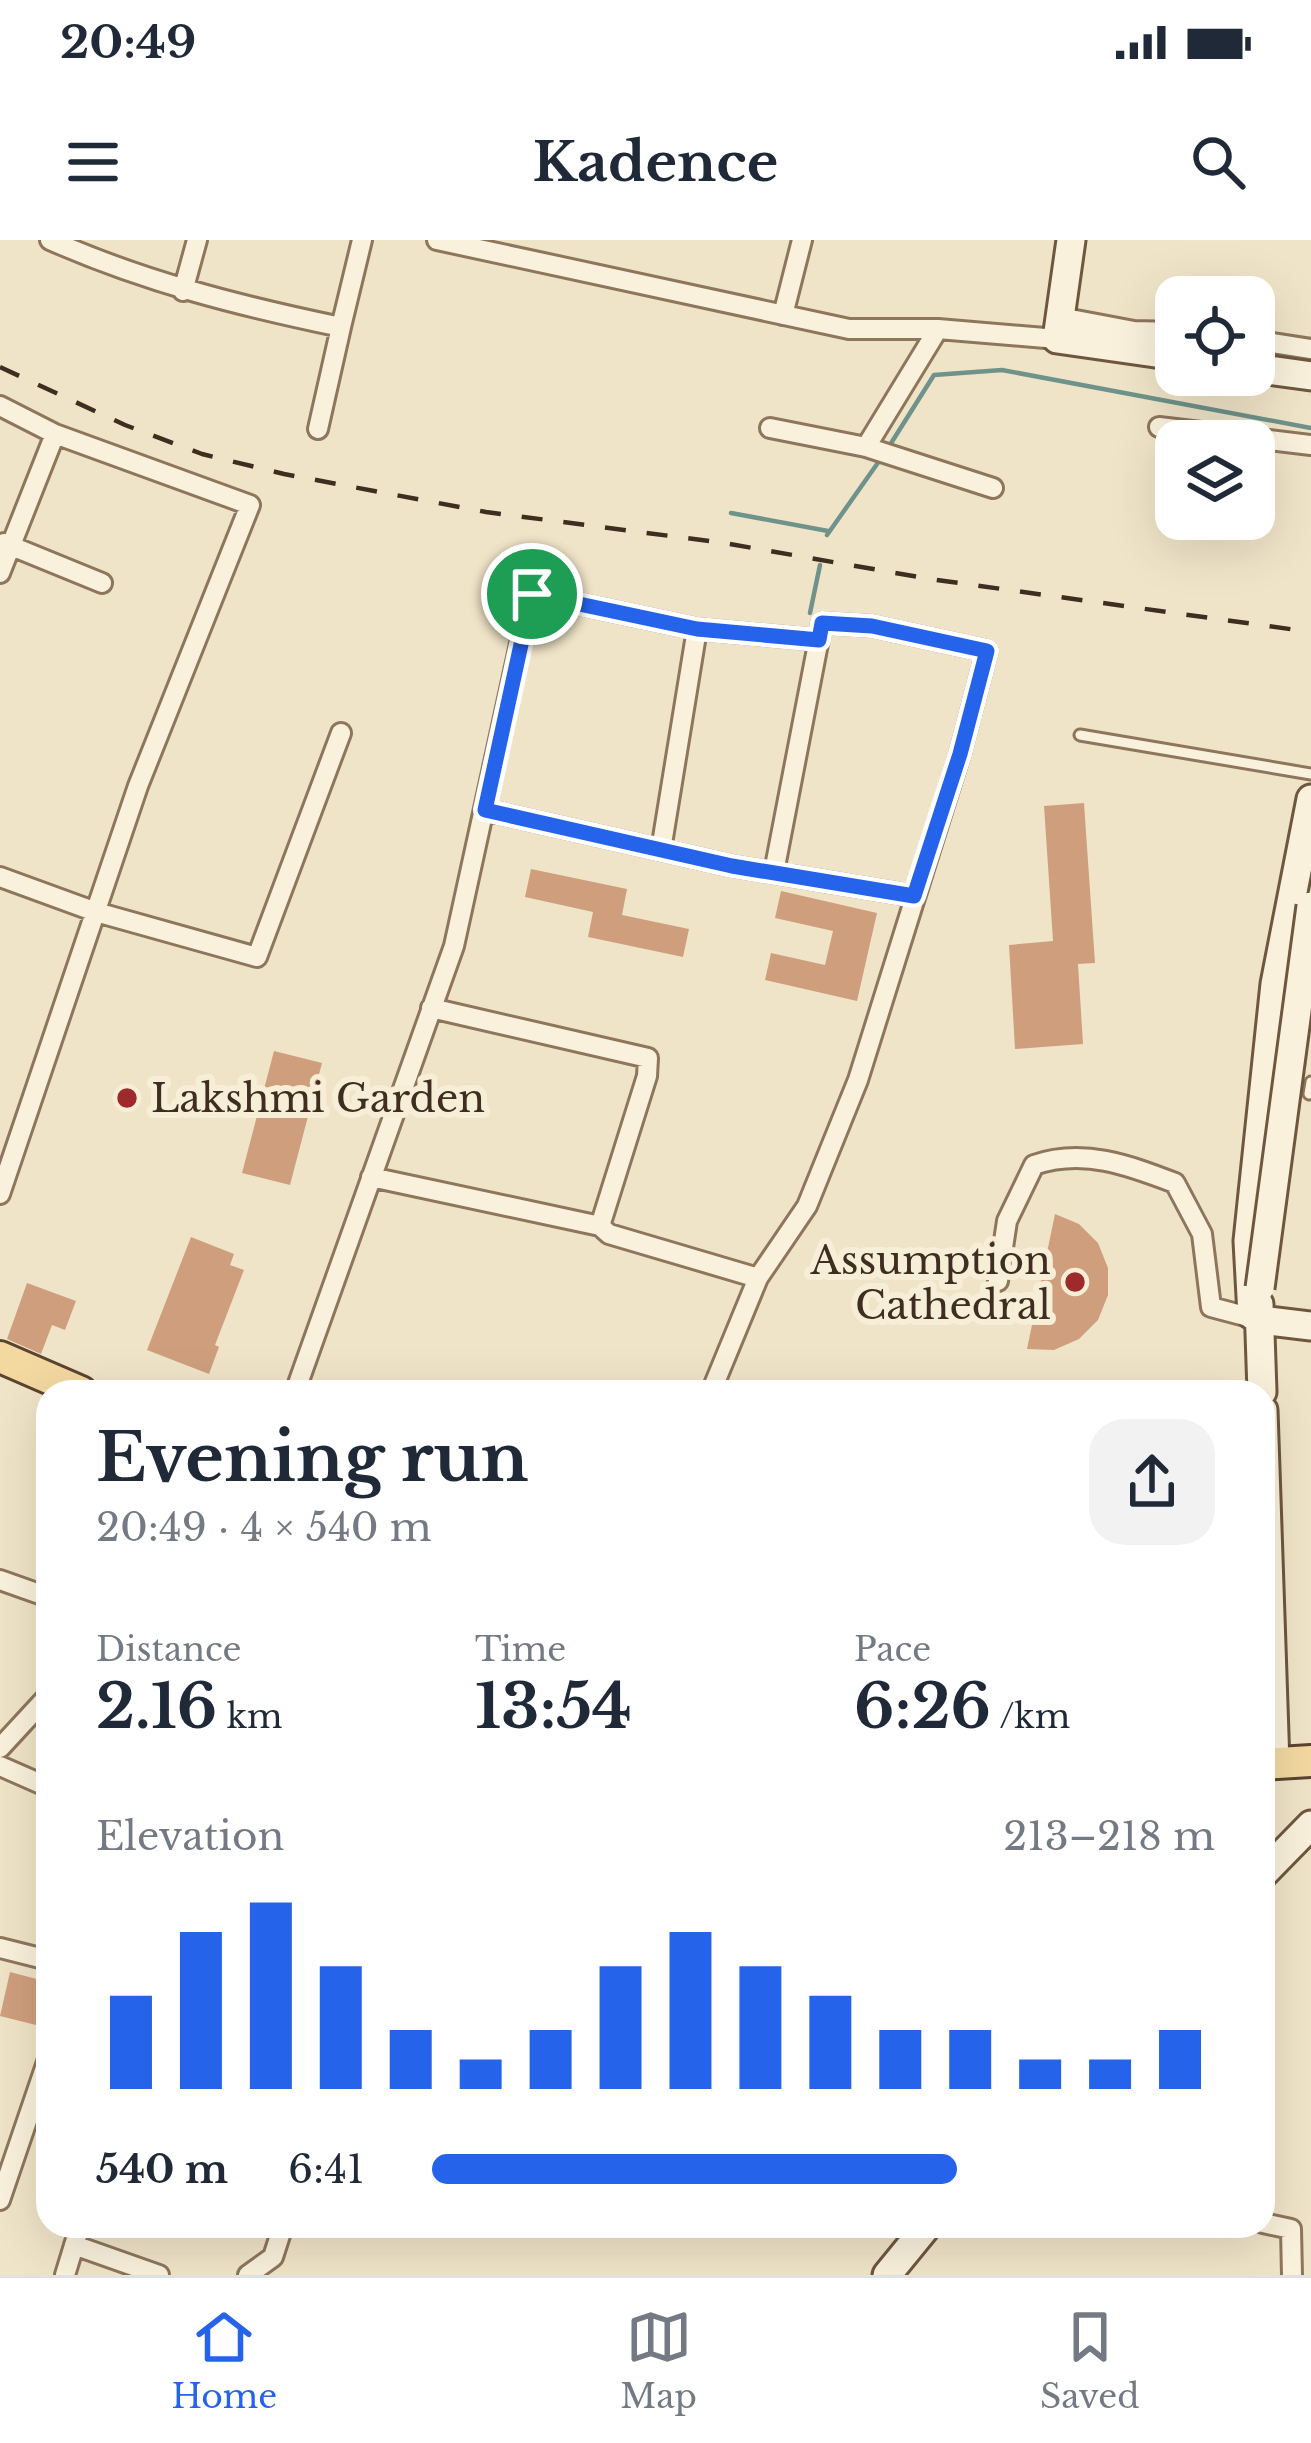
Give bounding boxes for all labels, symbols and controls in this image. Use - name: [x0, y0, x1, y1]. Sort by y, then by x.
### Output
- text: 20:49: [60, 14, 196, 70]
- icon: menu: [60, 129, 126, 195]
- text: Kadence: [533, 129, 778, 196]
- icon: search: [1185, 129, 1251, 195]
- map controls: [1155, 276, 1275, 540]
- button: locate: [1155, 276, 1275, 396]
- button: layers: [1155, 420, 1275, 540]
- pin: [481, 543, 583, 645]
- icon: arrive: [499, 561, 565, 627]
- place label: Lakshmi Garden: [151, 1074, 485, 1123]
- marker: Lakshmi Garden: [114, 1085, 140, 1111]
- place label: Assumption Cathedral: [810, 1236, 1051, 1330]
- marker: Assumption Cathedral: [1062, 1269, 1088, 1295]
- text: Evening run: [96, 1417, 529, 1499]
- button: share: [1089, 1419, 1215, 1545]
- text: 20:49 · 4 × 540 m: [96, 1503, 432, 1552]
- text: Distance: [96, 1629, 242, 1670]
- text: Time: [475, 1629, 566, 1670]
- text: Pace: [854, 1629, 931, 1670]
- text: 2.16: [96, 1670, 217, 1744]
- text: 13:54: [475, 1670, 632, 1744]
- text: 6:26: [854, 1670, 991, 1744]
- text: km: [217, 1696, 282, 1737]
- text: /km: [991, 1696, 1070, 1737]
- text: Elevation: [96, 1812, 284, 1861]
- text: 213–218 m: [1003, 1812, 1215, 1861]
- text: 540 m: [96, 2145, 228, 2194]
- text: 6:41: [288, 2145, 364, 2194]
- tab: Home: [172, 2304, 277, 2417]
- tab: Map: [620, 2304, 697, 2417]
- tab: Saved: [1040, 2304, 1139, 2417]

